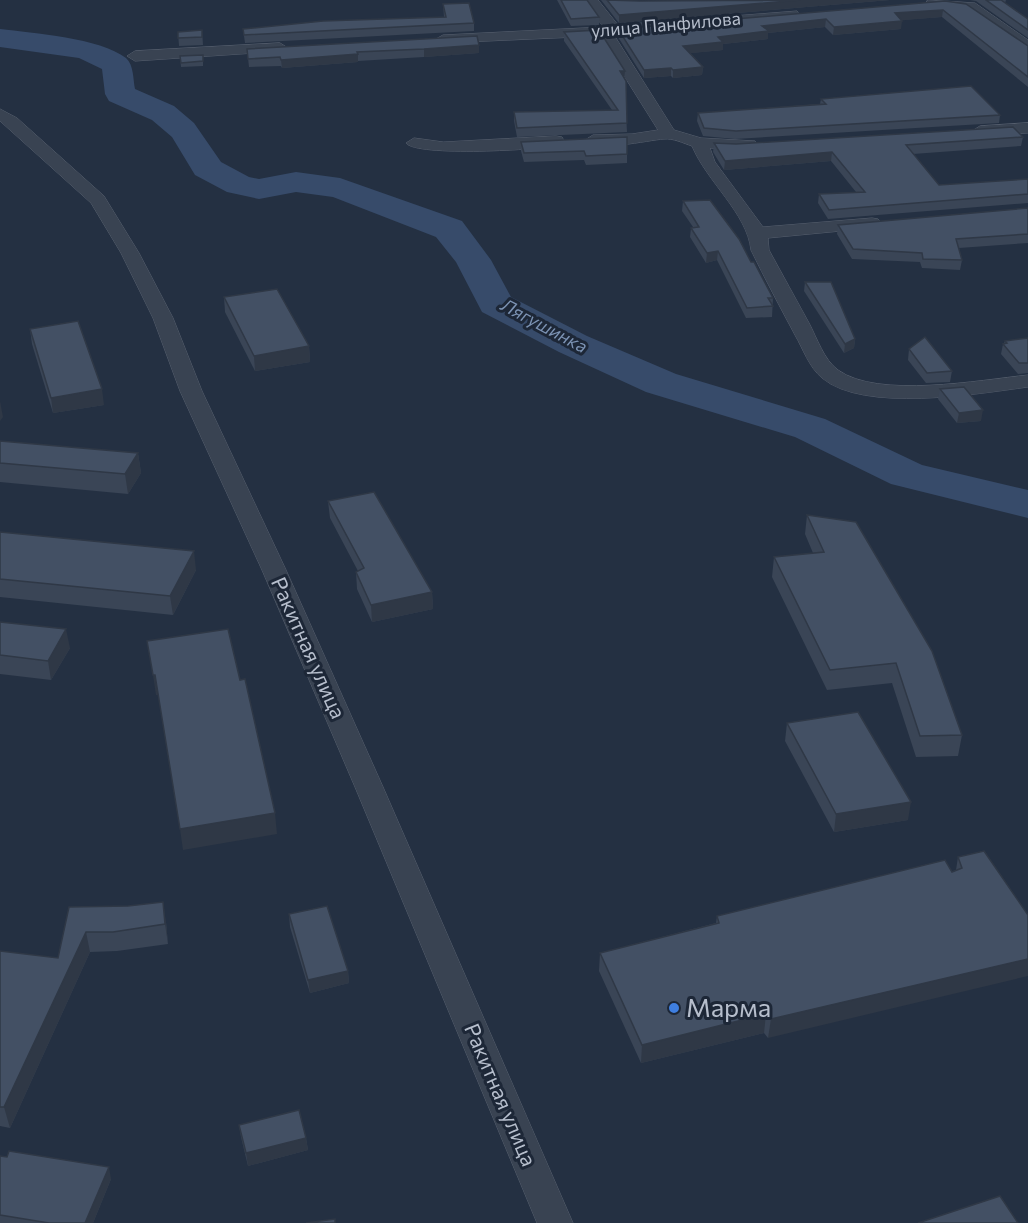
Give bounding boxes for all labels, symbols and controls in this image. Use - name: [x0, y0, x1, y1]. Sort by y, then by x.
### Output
- street label: улица Панфилова: [590, 6, 742, 42]
- water label: Лягушинка: [497, 293, 591, 357]
- street label: Ракитная улица: [267, 573, 352, 722]
- place label: Марма: [686, 991, 771, 1022]
- marker: Марма: [667, 1001, 681, 1015]
- street label: Ракитная улица: [460, 1019, 543, 1170]

